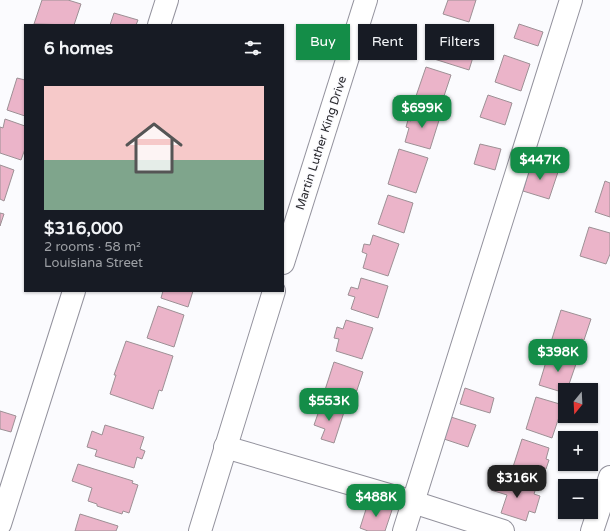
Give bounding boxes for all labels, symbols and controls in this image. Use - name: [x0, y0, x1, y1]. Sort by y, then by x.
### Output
- chip: Buy: [296, 24, 350, 60]
- chip: Rent: [358, 24, 417, 60]
- chip: Filters: [425, 24, 494, 60]
- icon: filters: [242, 37, 264, 59]
- text: 6 homes: [44, 38, 113, 59]
- street label: Martin Luther King Drive: [293, 74, 349, 212]
- pin: $699K: [394, 95, 450, 129]
- text: $699K: [401, 100, 443, 116]
- icon: home: [118, 112, 190, 184]
- pin: $447K: [512, 147, 568, 181]
- text: $447K: [519, 152, 561, 168]
- text: $316,000: [44, 218, 123, 239]
- text: 2 rooms · 58 m²: [44, 239, 141, 255]
- text: Louisiana Street: [44, 255, 143, 271]
- pin: $398K: [530, 339, 586, 373]
- text: $398K: [537, 344, 579, 360]
- north arrow: [558, 383, 598, 423]
- map controls: [558, 383, 598, 519]
- pin: $553K: [301, 388, 357, 422]
- text: $553K: [308, 393, 350, 409]
- button: +: [558, 431, 598, 471]
- pin: $316K: [489, 465, 545, 499]
- text: $316K: [496, 470, 538, 486]
- button: −: [558, 479, 598, 519]
- pin: $488K: [348, 484, 404, 518]
- text: $488K: [355, 489, 397, 505]

